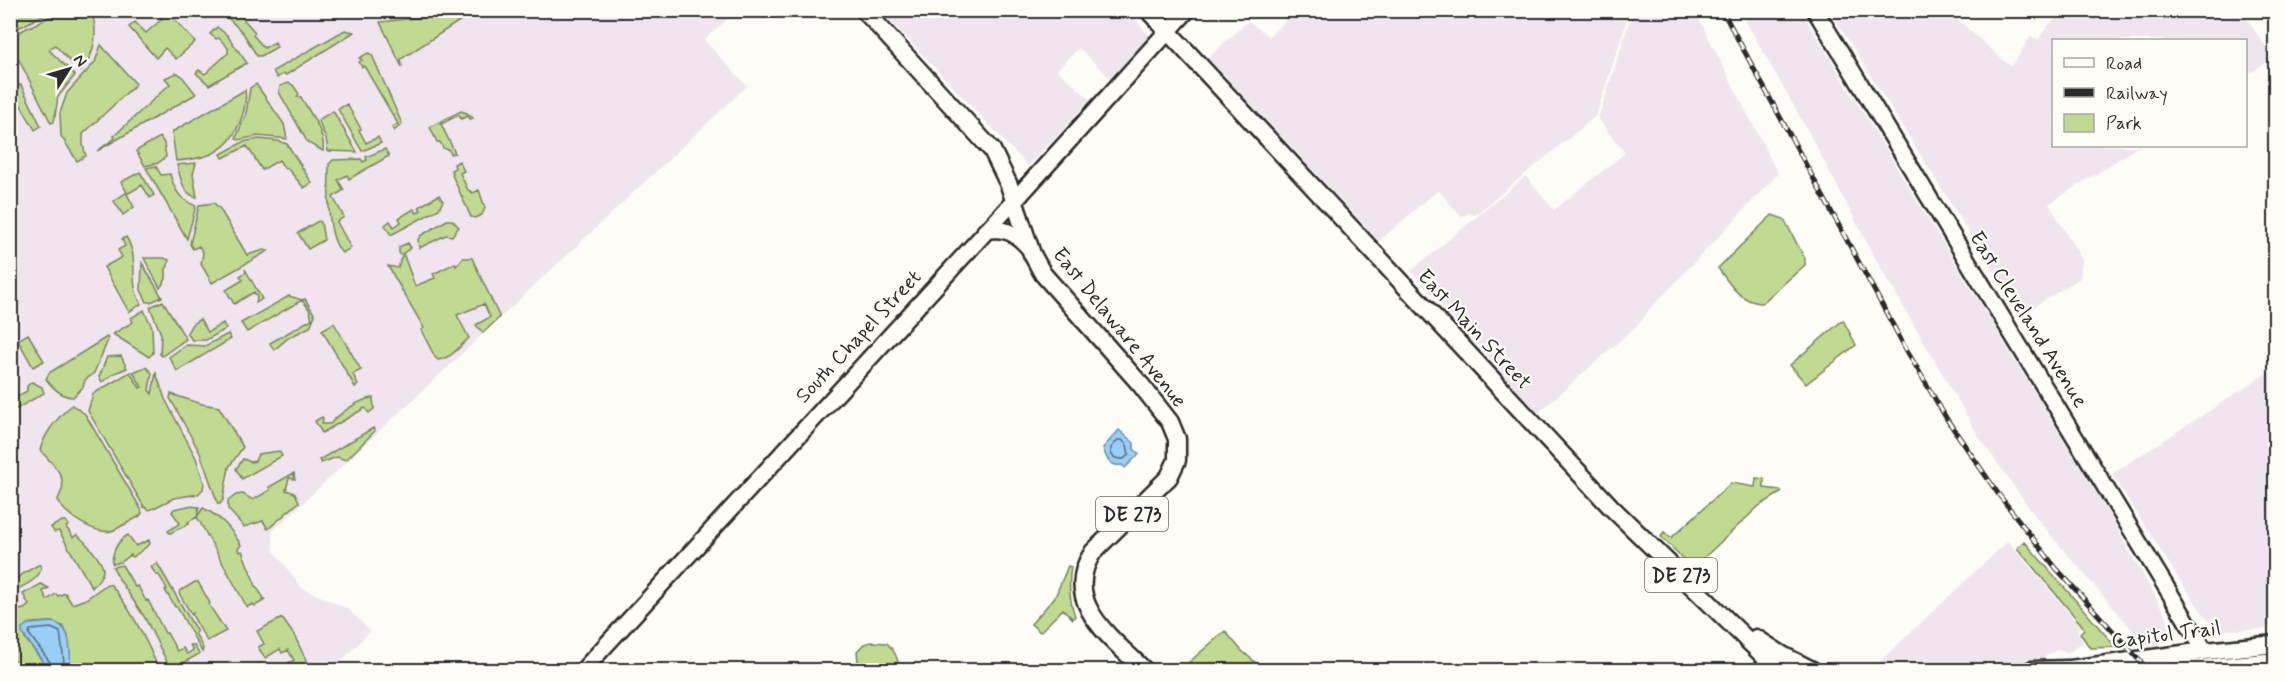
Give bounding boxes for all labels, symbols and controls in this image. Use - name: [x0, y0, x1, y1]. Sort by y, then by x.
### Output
- north arrow: [39, 39, 99, 99]
- legend: [2052, 39, 2247, 147]
- text: N: [68, 50, 91, 71]
- text: Road: [2106, 52, 2142, 76]
- text: Railway: [2106, 82, 2168, 106]
- text: Park: [2106, 112, 2142, 136]
- street label: East Cleveland Avenue: [1962, 226, 2094, 413]
- street label: East Delaware Avenue: [1046, 242, 1193, 414]
- street label: East Main Street: [1411, 263, 1538, 396]
- street label: South Chapel Street: [789, 264, 928, 410]
- road number: DE 273: [1096, 497, 1168, 531]
- road number: DE 273: [1645, 558, 1717, 592]
- street label: Capitol Trail: [2110, 614, 2222, 656]

